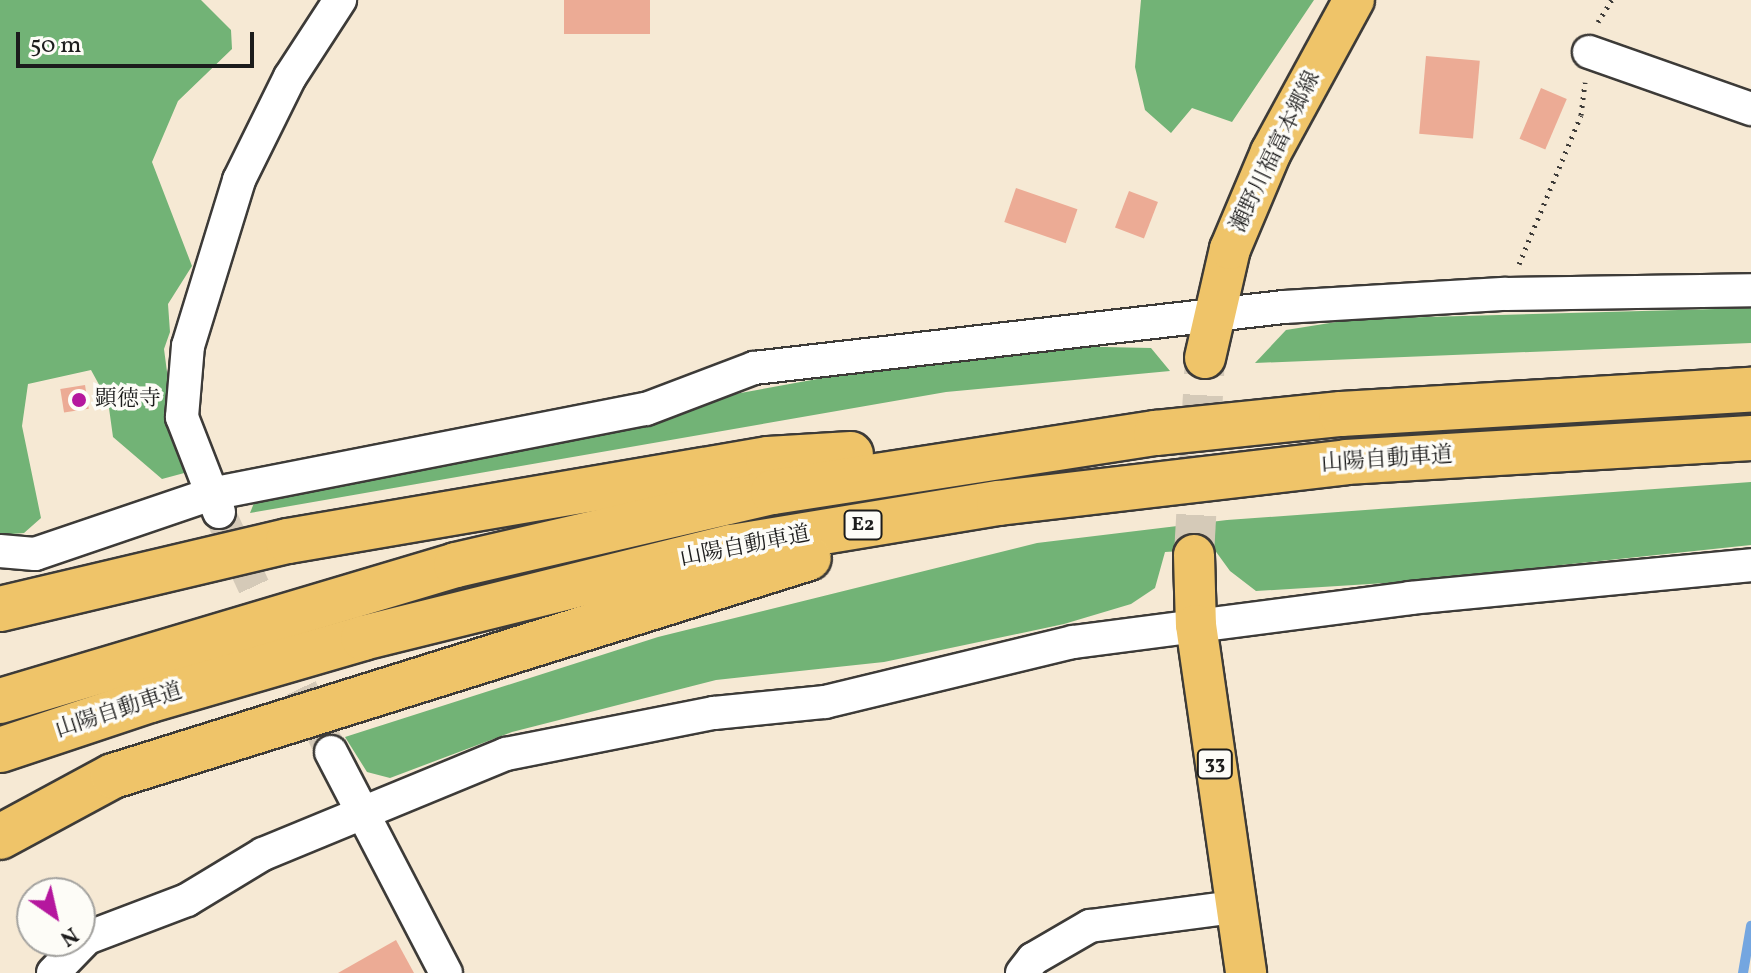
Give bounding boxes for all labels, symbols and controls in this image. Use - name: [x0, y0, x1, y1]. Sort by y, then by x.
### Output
- scale bar: [20, 16, 258, 66]
- text: 50 m: [30, 29, 82, 63]
- street label: 瀬野川福富本郷線: [1226, 67, 1326, 237]
- place label: 顕徳寺: [95, 387, 161, 413]
- marker: 顕徳寺: [70, 391, 88, 409]
- street label: 山陽自動車道: [1320, 442, 1454, 478]
- road number: E2: [843, 509, 883, 541]
- street label: 山陽自動車道: [678, 521, 812, 573]
- street label: 山陽自動車道: [52, 678, 186, 744]
- road number: 33: [1195, 748, 1235, 780]
- north arrow: [16, 877, 96, 957]
- text: N: [53, 918, 84, 953]

